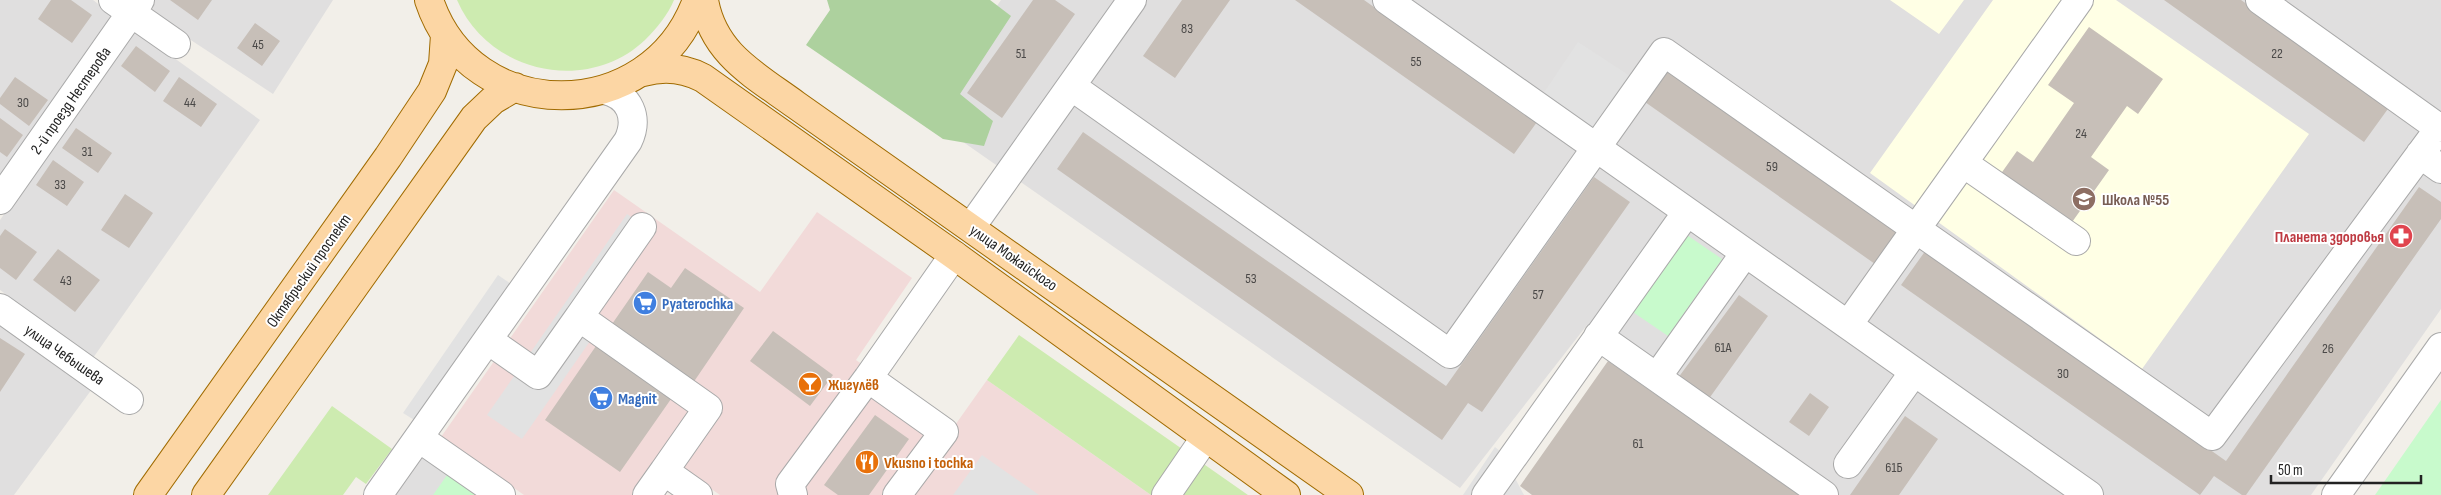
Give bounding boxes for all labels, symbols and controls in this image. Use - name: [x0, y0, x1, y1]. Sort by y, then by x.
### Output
- house number: 83: [1181, 20, 1193, 37]
- house number: 45: [252, 36, 264, 53]
- street label: 2-й проезд Нестерова: [27, 43, 115, 158]
- house number: 51: [1016, 45, 1026, 62]
- house number: 22: [2271, 45, 2283, 62]
- house number: 55: [1410, 53, 1422, 70]
- house number: 30: [17, 94, 29, 111]
- house number: 44: [184, 94, 196, 111]
- house number: 24: [2075, 125, 2087, 142]
- house number: 31: [82, 143, 92, 160]
- house number: 59: [1766, 158, 1778, 175]
- house number: 33: [54, 176, 66, 193]
- school or university icon: Школа №55: [2071, 186, 2097, 212]
- place label: Школа №55: [2102, 191, 2169, 210]
- street label: Октябрьский проспект: [263, 210, 356, 331]
- street label: улица Можайского: [966, 221, 1061, 295]
- pharmacy icon: Планета здоровья: [2388, 223, 2414, 249]
- place label: Планета здоровья: [2275, 228, 2384, 247]
- house number: 53: [1245, 270, 1257, 287]
- house number: 43: [60, 272, 72, 289]
- house number: 57: [1532, 286, 1544, 303]
- supermarket icon: Pyaterochka: [632, 290, 658, 316]
- place label: Pyaterochka: [662, 295, 733, 314]
- street label: улица Чебышева: [21, 321, 108, 390]
- house number: 61А: [1714, 339, 1733, 356]
- house number: 26: [2322, 340, 2334, 357]
- house number: 30: [2057, 365, 2069, 382]
- bar icon: Жигулёв: [797, 371, 823, 397]
- place label: Жигулёв: [828, 376, 879, 395]
- supermarket icon: Magnit: [588, 385, 614, 411]
- place label: Magnit: [618, 390, 657, 409]
- house number: 61: [1632, 435, 1644, 452]
- restaurant icon: Vkusno i tochka: [854, 449, 880, 475]
- scale bar: [2271, 452, 2421, 484]
- place label: Vkusno i tochka: [884, 454, 973, 473]
- house number: 61Б: [1885, 459, 1903, 476]
- text: 50 m: [2278, 461, 2303, 480]

